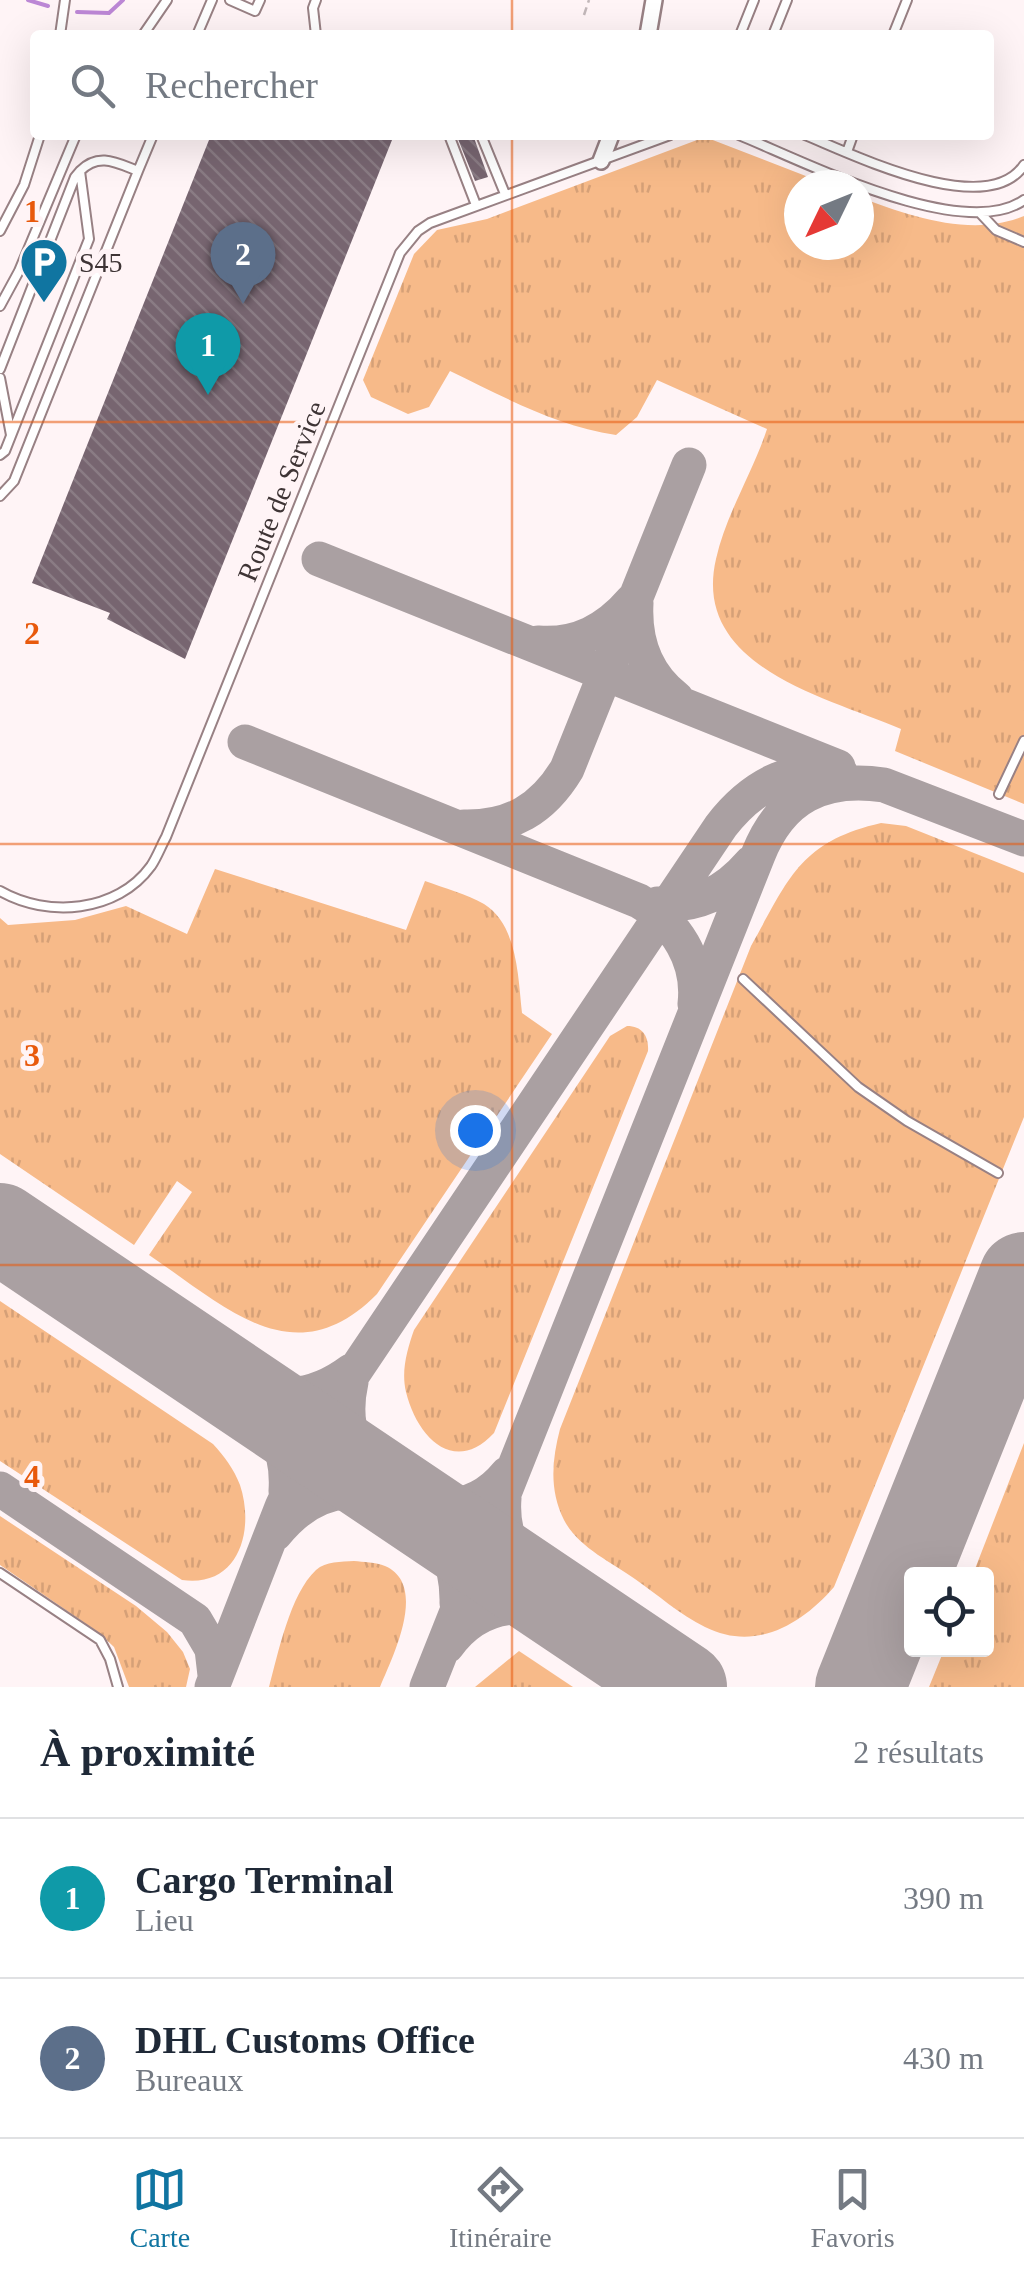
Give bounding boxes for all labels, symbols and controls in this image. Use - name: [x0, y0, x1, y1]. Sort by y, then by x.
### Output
- search box: [30, 30, 994, 140]
- icon: search: [65, 58, 120, 113]
- text: Rechercher: [145, 64, 318, 106]
- north arrow: [784, 170, 874, 260]
- text: 1: [24, 193, 40, 229]
- pin: 2: [210, 222, 276, 304]
- parking icon: S45: [18, 236, 70, 304]
- place label: S45: [79, 247, 123, 278]
- pin: 1: [176, 312, 240, 395]
- street label: Route de Service: [231, 397, 332, 586]
- text: 2: [24, 615, 40, 651]
- text: 3: [24, 1037, 40, 1073]
- your location: [450, 1105, 501, 1156]
- text: 4: [24, 1458, 40, 1494]
- map controls: [904, 1567, 994, 1657]
- button: locate: [904, 1567, 994, 1657]
- text: À proximité: [40, 1729, 255, 1775]
- text: 2 résultats: [853, 1734, 984, 1770]
- text: Cargo Terminal: [135, 1859, 394, 1901]
- text: 1: [65, 1880, 81, 1916]
- text: 390 m: [903, 1880, 984, 1916]
- text: Lieu: [135, 1902, 194, 1938]
- text: DHL Customs Office: [135, 2019, 475, 2061]
- text: 2: [65, 2040, 81, 2076]
- text: 430 m: [903, 2040, 984, 2076]
- text: Bureaux: [135, 2062, 243, 2098]
- tab: Carte: [129, 2162, 190, 2254]
- tab: Itinéraire: [449, 2162, 552, 2254]
- tab: Favoris: [811, 2162, 895, 2254]

